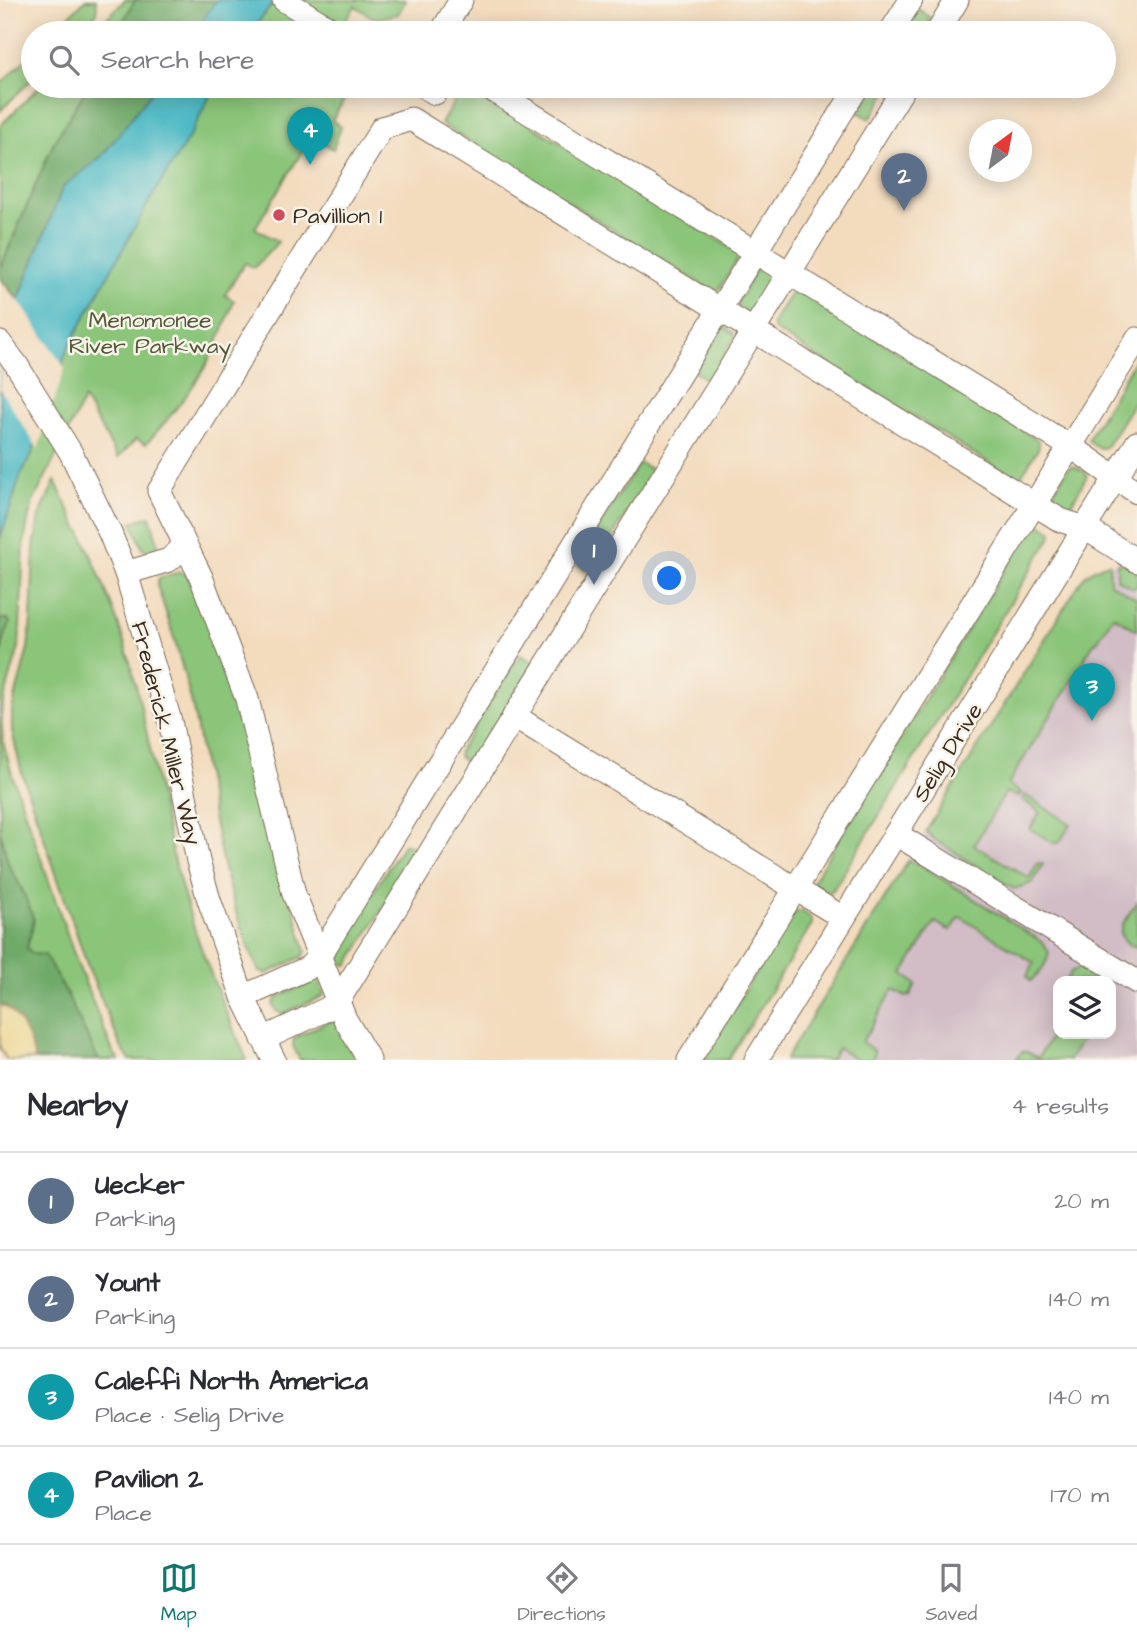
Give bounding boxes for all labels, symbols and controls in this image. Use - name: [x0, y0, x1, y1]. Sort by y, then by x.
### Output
- search box: [21, 21, 1116, 98]
- icon: search: [45, 41, 83, 79]
- text: Search here: [101, 42, 254, 78]
- pin: 4: [287, 107, 333, 165]
- north arrow: [969, 119, 1032, 182]
- pin: 2: [881, 153, 927, 211]
- place label: Pavillion 1: [293, 200, 382, 232]
- marker: Pavillion 1: [271, 207, 287, 223]
- park label: Menomonee River Parkway: [69, 304, 232, 363]
- pin: 1: [571, 527, 617, 585]
- your location: [652, 561, 686, 595]
- street label: Frederick Miller Way: [122, 618, 209, 849]
- pin: 3: [1069, 663, 1115, 721]
- street label: Selig Drive: [905, 697, 992, 809]
- map controls: [1053, 976, 1116, 1039]
- button: layers: [1053, 976, 1116, 1039]
- text: Nearby: [28, 1085, 128, 1127]
- text: 4 results: [1011, 1090, 1109, 1122]
- text: Uecker: [95, 1167, 185, 1203]
- text: 1: [50, 1185, 52, 1217]
- text: 20 m: [1054, 1185, 1109, 1217]
- text: Parking: [95, 1203, 175, 1235]
- text: Yount: [95, 1265, 160, 1301]
- text: 2: [44, 1283, 58, 1315]
- text: 140 m: [1049, 1283, 1109, 1315]
- text: Parking: [95, 1301, 175, 1333]
- text: Caleffi North America: [95, 1363, 368, 1399]
- text: 3: [45, 1381, 57, 1413]
- text: 140 m: [1049, 1381, 1109, 1413]
- text: Place · Selig Drive: [95, 1399, 284, 1431]
- text: Pavilion 2: [95, 1461, 203, 1497]
- text: 4: [43, 1479, 59, 1511]
- text: 170 m: [1050, 1479, 1109, 1511]
- text: Place: [95, 1497, 152, 1529]
- tab: Map: [160, 1559, 198, 1628]
- tab: Directions: [517, 1559, 606, 1628]
- tab: Saved: [925, 1559, 977, 1628]

